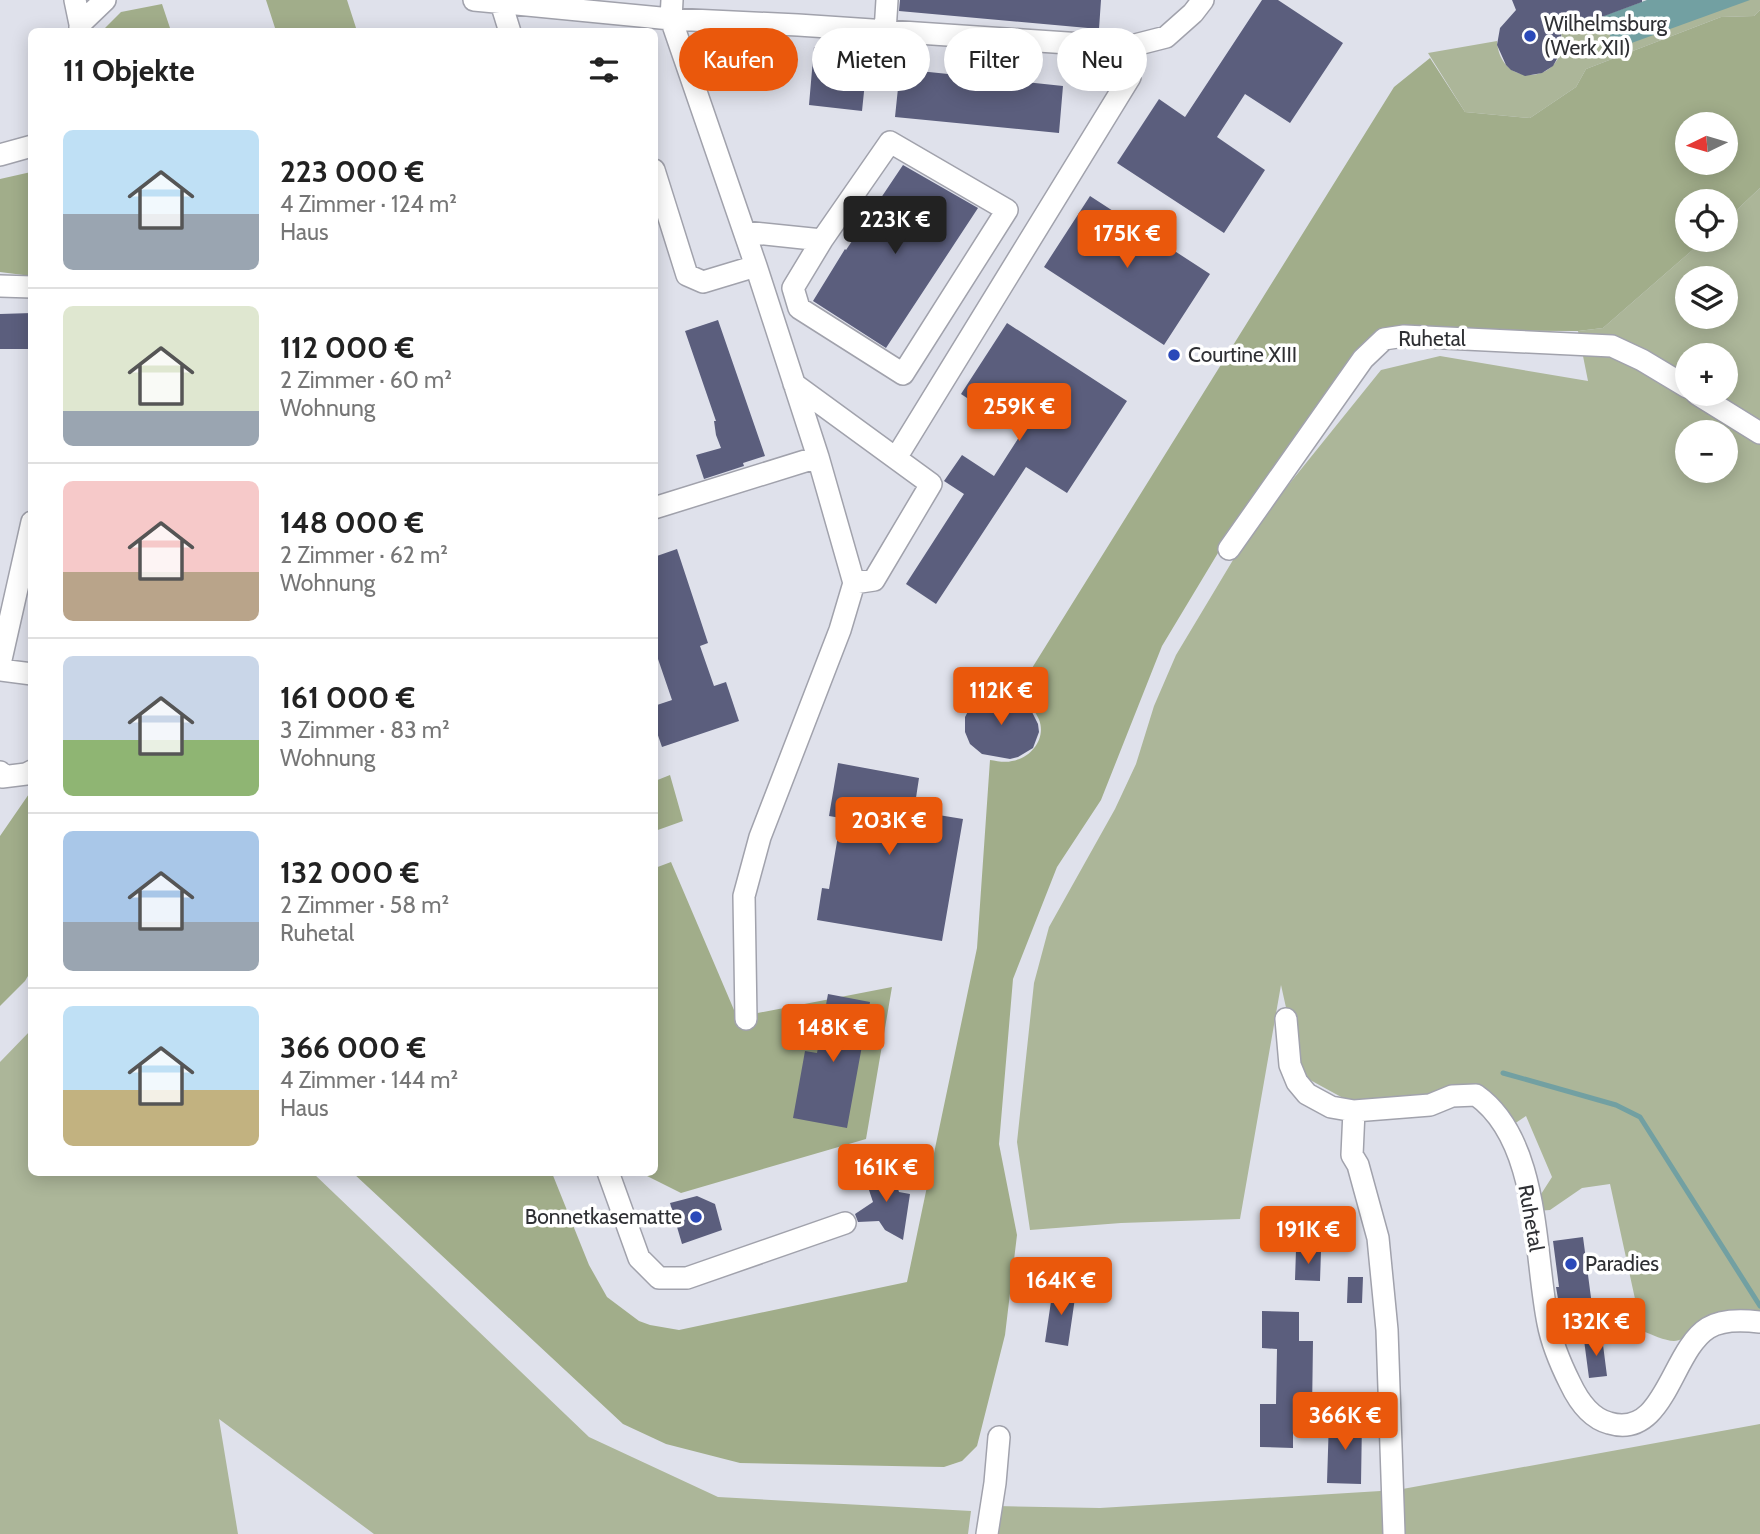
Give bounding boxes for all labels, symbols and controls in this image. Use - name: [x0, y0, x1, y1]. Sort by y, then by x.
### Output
- place label: Wilhelmsburg (Werk XII): [1544, 11, 1668, 60]
- chip: Kaufen: [679, 28, 798, 91]
- chip: Mieten: [812, 28, 930, 91]
- chip: Filter: [944, 28, 1043, 91]
- chip: Neu: [1057, 28, 1147, 91]
- marker: Wilhelmsburg (Werk XII): [1522, 28, 1538, 44]
- icon: filters: [585, 51, 623, 89]
- text: 11 Objekte: [63, 52, 195, 89]
- north arrow: [1675, 112, 1738, 175]
- map controls: [1675, 112, 1738, 483]
- text: 223 000 €: [280, 153, 424, 190]
- icon: home: [119, 158, 203, 242]
- button: locate: [1675, 189, 1738, 252]
- text: 4 Zimmer · 124 m²: [280, 190, 457, 218]
- pin: 223K €: [838, 196, 952, 256]
- text: 223K €: [859, 205, 931, 233]
- pin: 175K €: [1070, 210, 1184, 270]
- text: Haus: [280, 218, 329, 246]
- text: 175K €: [1094, 219, 1160, 247]
- button: layers: [1675, 266, 1738, 329]
- street label: Ruhetal: [1398, 326, 1466, 351]
- text: 112 000 €: [280, 329, 414, 366]
- icon: home: [119, 334, 203, 418]
- place label: Courtine XIII: [1188, 342, 1297, 367]
- button: +: [1675, 343, 1738, 406]
- marker: Courtine XIII: [1166, 347, 1182, 363]
- text: 2 Zimmer · 60 m²: [280, 366, 452, 394]
- pin: 259K €: [962, 384, 1076, 443]
- text: 259K €: [983, 392, 1055, 420]
- text: Wohnung: [280, 394, 375, 422]
- button: −: [1675, 420, 1738, 483]
- text: 148 000 €: [280, 504, 424, 541]
- icon: home: [119, 509, 203, 593]
- text: 2 Zimmer · 62 m²: [280, 541, 448, 569]
- text: Wohnung: [280, 569, 375, 597]
- pin: 112K €: [944, 668, 1058, 727]
- text: 112K €: [969, 676, 1033, 704]
- text: 161 000 €: [280, 679, 415, 716]
- icon: home: [119, 684, 203, 768]
- text: 3 Zimmer · 83 m²: [280, 716, 450, 744]
- text: Wohnung: [280, 744, 375, 772]
- pin: 203K €: [832, 798, 946, 857]
- text: 203K €: [851, 806, 927, 834]
- text: 132 000 €: [280, 854, 419, 891]
- icon: home: [119, 859, 203, 943]
- text: 2 Zimmer · 58 m²: [280, 891, 449, 919]
- text: Ruhetal: [280, 919, 354, 947]
- pin: 148K €: [776, 1004, 890, 1064]
- text: 148K €: [797, 1013, 869, 1041]
- text: 366 000 €: [280, 1029, 426, 1066]
- icon: home: [119, 1034, 203, 1118]
- text: 4 Zimmer · 144 m²: [280, 1066, 458, 1094]
- text: Haus: [280, 1094, 329, 1122]
- pin: 161K €: [829, 1144, 943, 1204]
- text: 161K €: [854, 1153, 918, 1181]
- street label: Ruhetal: [1513, 1182, 1550, 1253]
- place label: Bonnetkasematte: [525, 1204, 682, 1229]
- pin: 191K €: [1251, 1206, 1365, 1266]
- marker: Bonnetkasematte: [688, 1209, 704, 1225]
- text: 191K €: [1276, 1215, 1340, 1243]
- place label: Paradies: [1585, 1251, 1659, 1276]
- marker: Paradies: [1563, 1256, 1579, 1272]
- pin: 164K €: [1004, 1258, 1118, 1317]
- text: 164K €: [1026, 1266, 1096, 1294]
- pin: 132K €: [1539, 1298, 1653, 1358]
- text: 132K €: [1562, 1307, 1630, 1335]
- pin: 366K €: [1288, 1392, 1402, 1452]
- text: 366K €: [1309, 1401, 1381, 1429]

